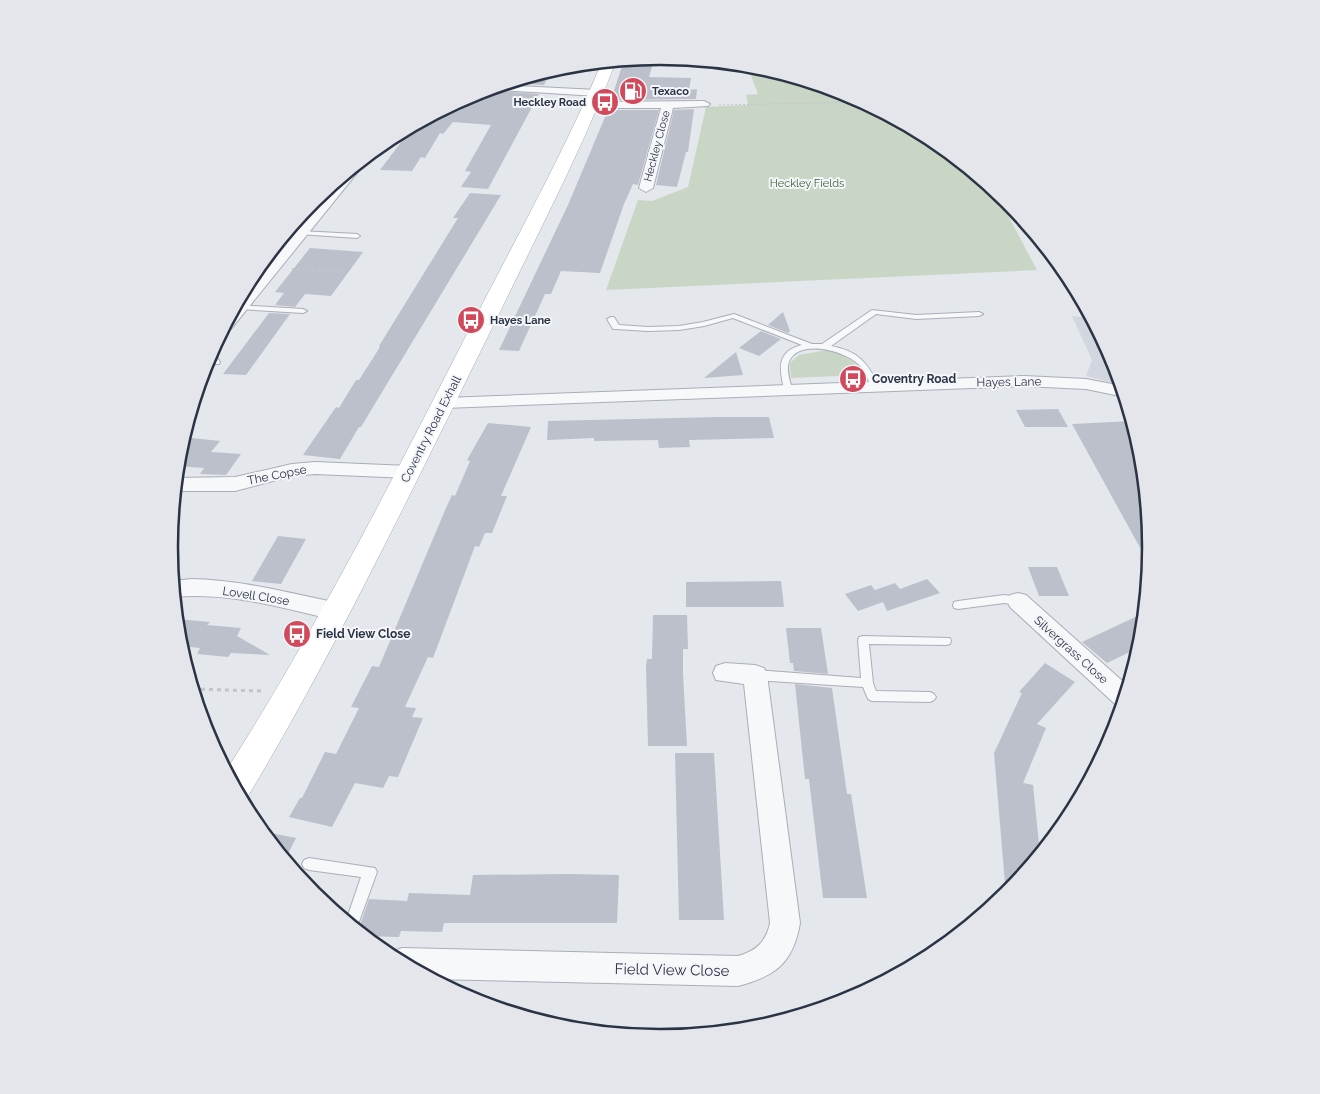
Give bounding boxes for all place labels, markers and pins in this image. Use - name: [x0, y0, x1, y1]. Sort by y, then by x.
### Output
- fuel station icon: Texaco: [618, 76, 648, 106]
- place label: Texaco: [652, 85, 689, 98]
- bus stop icon: Heckley Road: [590, 87, 620, 117]
- place label: Heckley Road: [513, 96, 586, 109]
- bus stop icon: Hayes Lane: [456, 305, 486, 335]
- place label: Hayes Lane: [490, 314, 551, 327]
- bus stop icon: Coventry Road: [838, 364, 868, 394]
- place label: Coventry Road: [872, 372, 956, 386]
- bus stop icon: Field View Close: [282, 619, 312, 649]
- place label: Field View Close: [316, 627, 410, 641]

